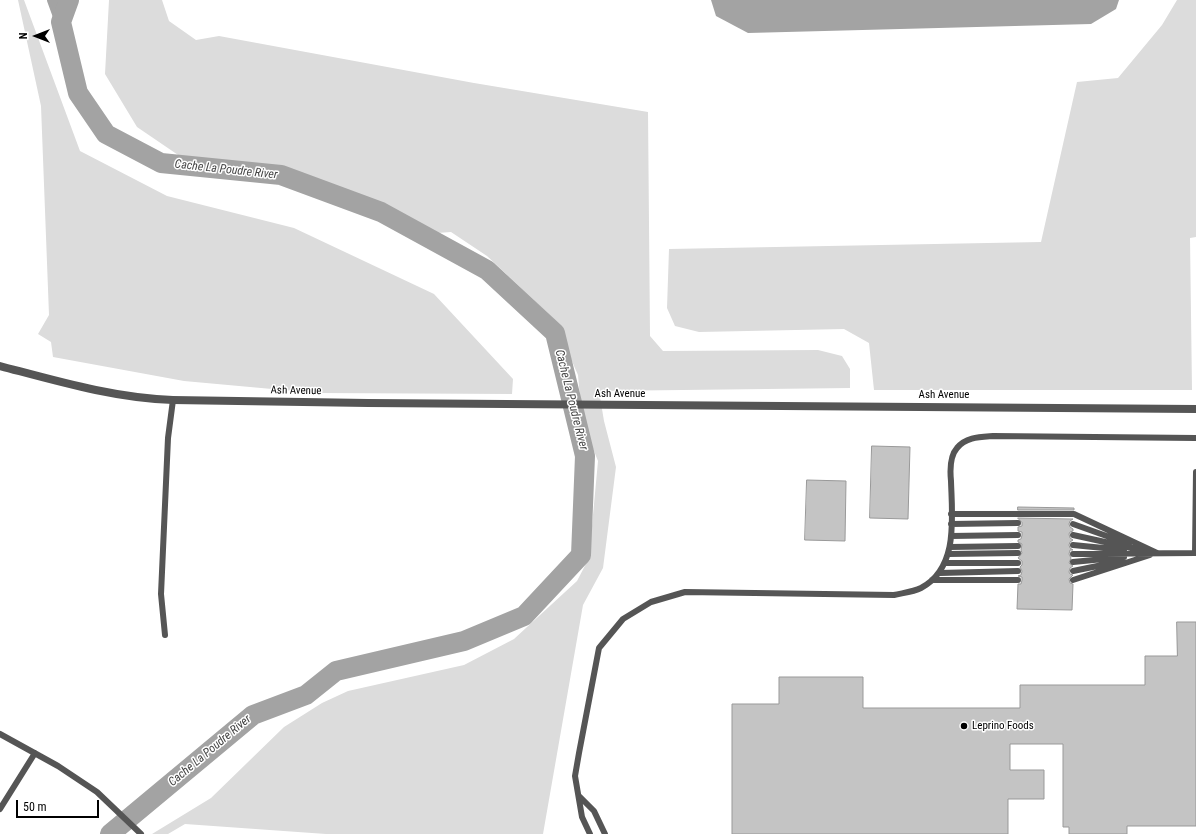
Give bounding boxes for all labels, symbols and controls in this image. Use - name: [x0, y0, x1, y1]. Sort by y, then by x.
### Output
- north arrow: [16, 16, 56, 56]
- text: N: [17, 33, 30, 39]
- water label: Cache La Poudre River: [174, 157, 278, 183]
- water label: Cache La Poudre River: [552, 348, 590, 452]
- street label: Ash Avenue: [270, 384, 322, 398]
- street label: Ash Avenue: [595, 387, 645, 401]
- street label: Ash Avenue: [919, 388, 969, 402]
- water label: Cache La Poudre River: [166, 712, 254, 790]
- place label: Leprino Foods: [972, 719, 1034, 733]
- marker: Leprino Foods: [959, 721, 969, 731]
- scale bar: [18, 792, 101, 818]
- text: 50 m: [23, 800, 47, 814]

